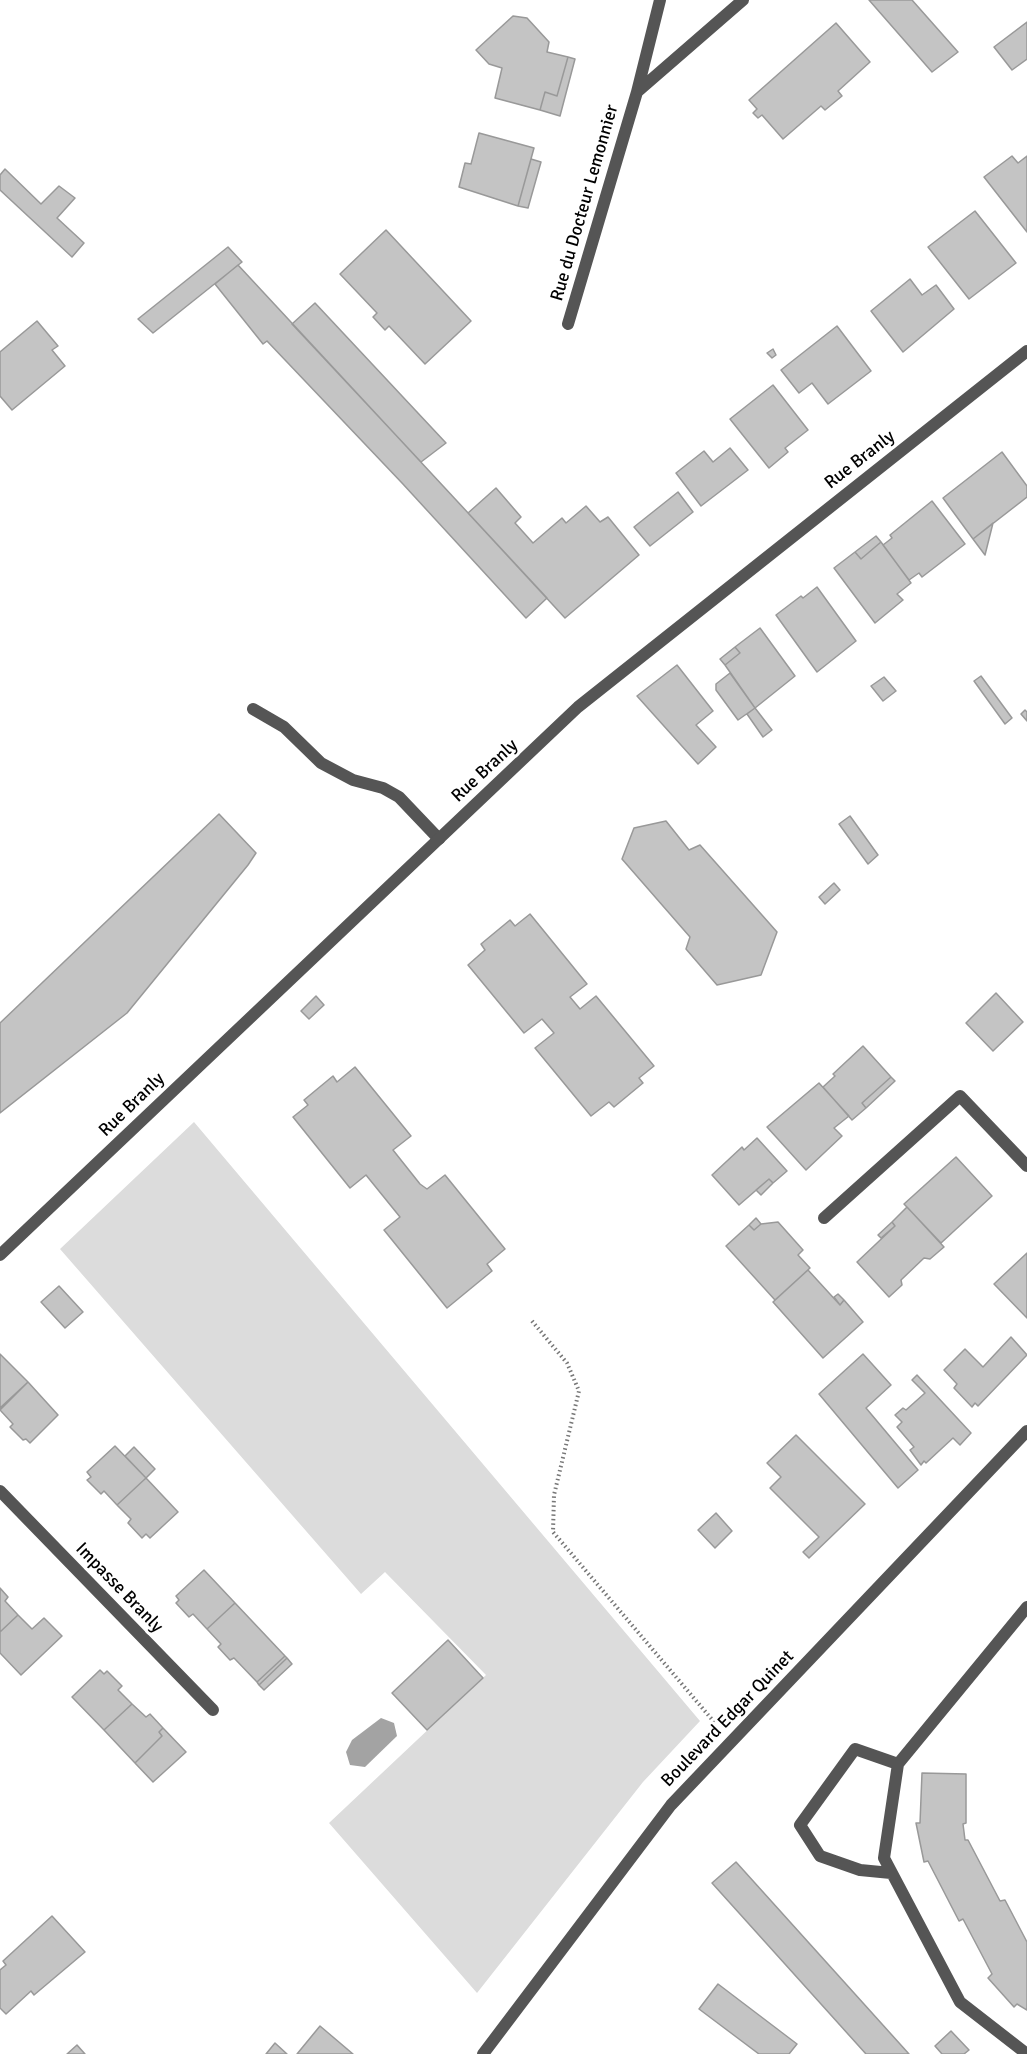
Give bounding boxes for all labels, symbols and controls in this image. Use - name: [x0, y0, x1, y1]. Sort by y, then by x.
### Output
- street label: Rue du Docteur Lemonnier: [547, 102, 623, 304]
- street label: Rue Branly: [821, 426, 899, 494]
- street label: Rue Branly: [447, 735, 523, 807]
- street label: Rue Branly: [95, 1068, 169, 1142]
- street label: Impasse Branly: [71, 1539, 167, 1637]
- street label: Boulevard Edgar Quinet: [657, 1646, 799, 1792]

